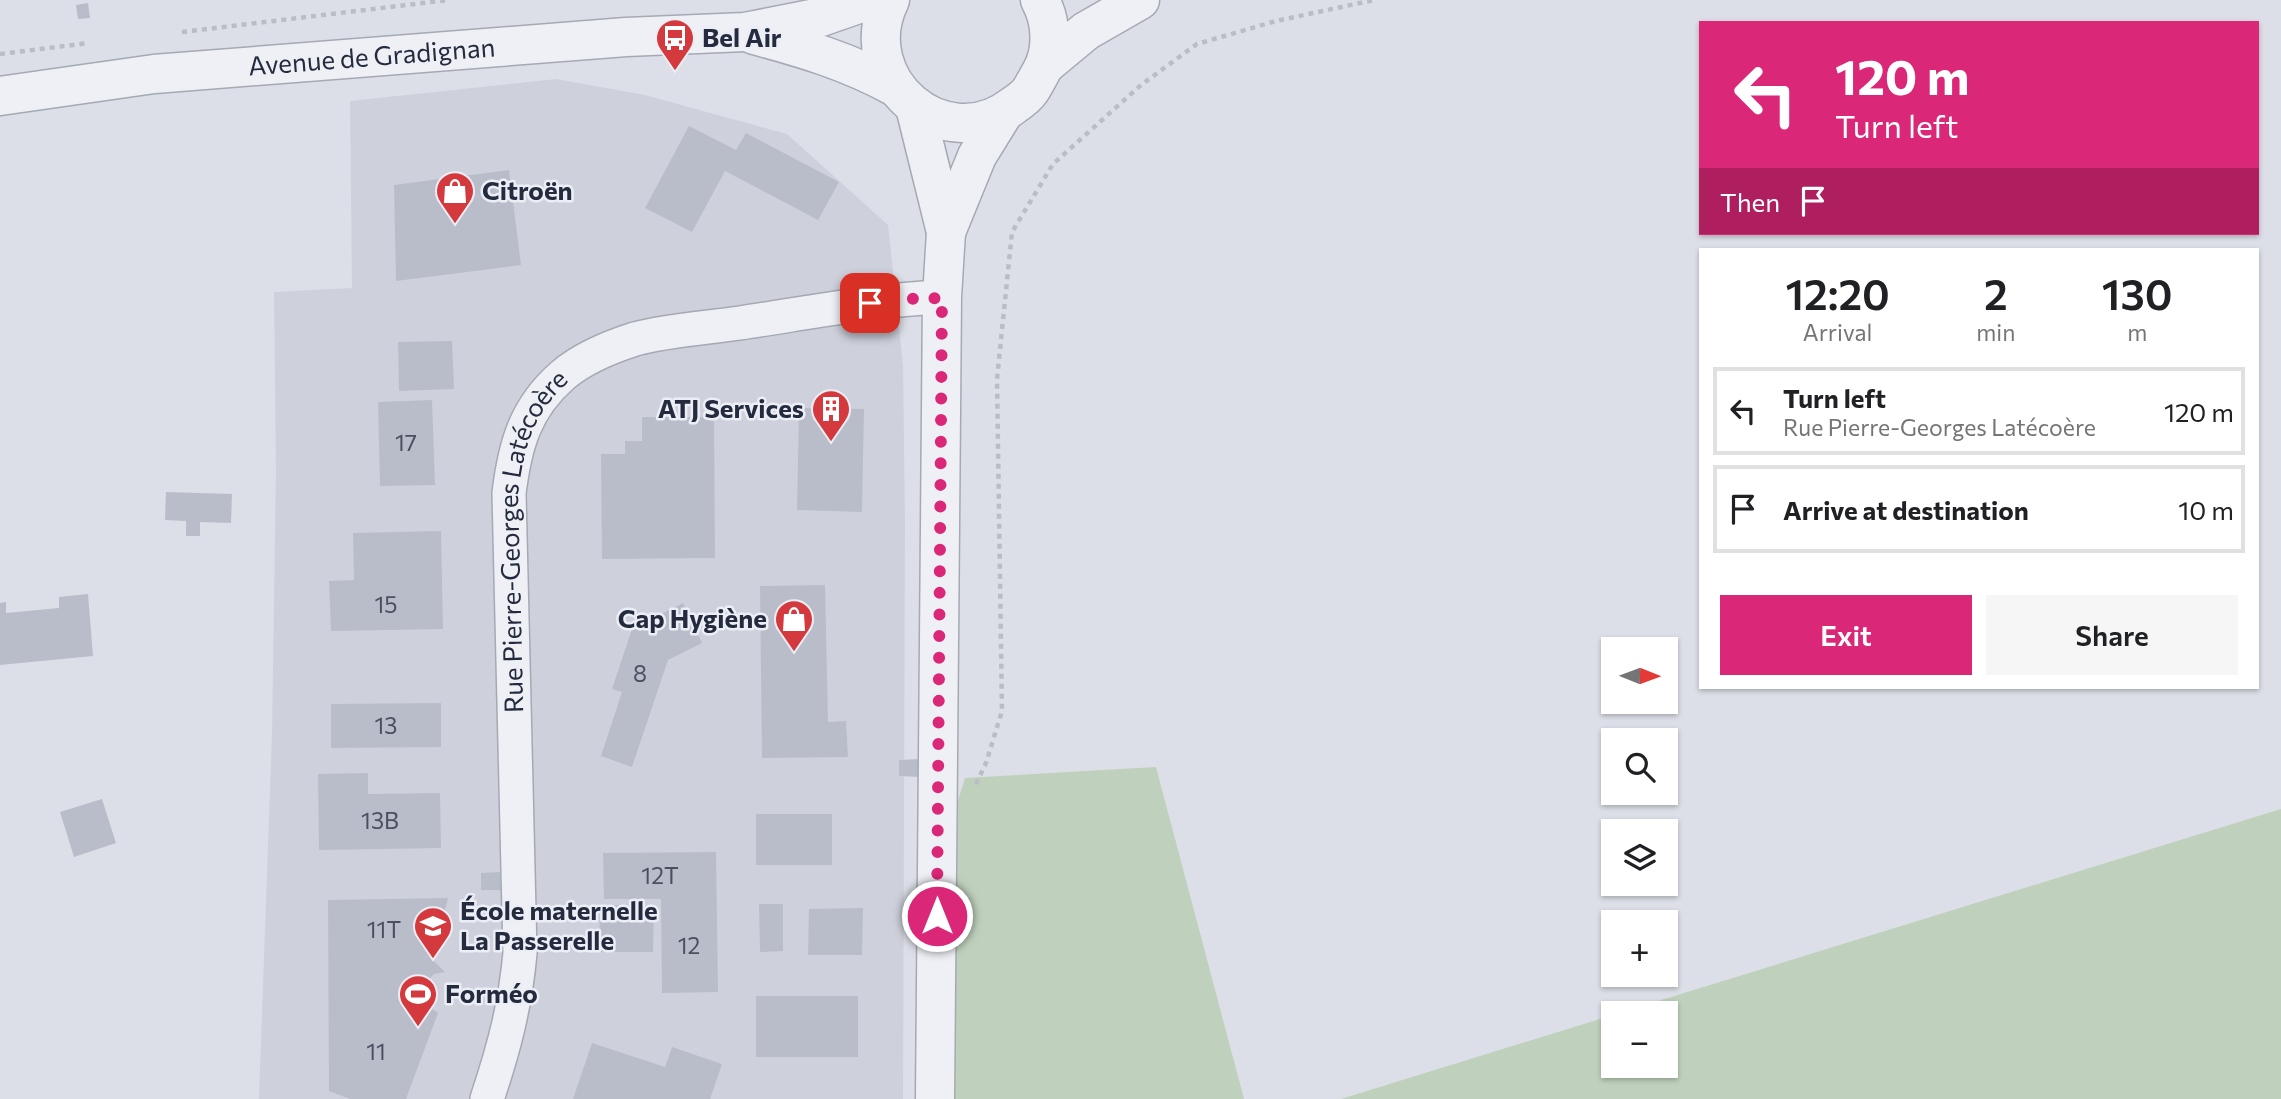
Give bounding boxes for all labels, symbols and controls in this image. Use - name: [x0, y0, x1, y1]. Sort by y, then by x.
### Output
- bus stop icon: Bel Air: [654, 17, 696, 72]
- place label: Bel Air: [702, 21, 782, 52]
- street label: Avenue de Gradignan: [247, 30, 496, 81]
- text: 120 m: [1835, 45, 1969, 105]
- icon: left: [1720, 49, 1811, 140]
- text: Turn left: [1835, 105, 1959, 145]
- shop icon: Citroën: [434, 170, 476, 225]
- place label: Citroën: [482, 174, 573, 205]
- icon: arrive: [1794, 182, 1832, 220]
- text: Then: [1720, 186, 1780, 217]
- text: 12:20: [1785, 267, 1890, 319]
- text: 2: [1984, 267, 2008, 319]
- text: 130: [2102, 267, 2173, 319]
- pin: [840, 273, 900, 333]
- icon: arrive: [851, 284, 889, 322]
- text: Arrival: [1803, 318, 1872, 346]
- text: min: [1976, 318, 2015, 346]
- text: m: [2127, 318, 2147, 346]
- street label: Rue Pierre-Georges Latécoère: [492, 362, 573, 713]
- text: Turn left: [1783, 382, 1886, 413]
- building icon: ATJ Services: [810, 388, 852, 443]
- place label: ATJ Services: [658, 392, 804, 423]
- icon: left: [1724, 392, 1762, 430]
- text: 120 m: [2164, 396, 2234, 427]
- text: Rue Pierre-Georges Latécoère: [1783, 413, 2096, 441]
- house number: 17: [395, 428, 417, 456]
- icon: arrive: [1724, 490, 1762, 528]
- text: Arrive at destination: [1783, 494, 2029, 525]
- text: 10 m: [2178, 494, 2234, 525]
- house number: 15: [374, 590, 398, 618]
- button: Exit: [1720, 595, 1972, 675]
- button: Share: [1986, 595, 2238, 675]
- shop icon: Cap Hygiène: [773, 598, 815, 653]
- place label: Cap Hygiène: [618, 602, 767, 633]
- north arrow: [1601, 637, 1678, 714]
- map controls: [1601, 637, 1678, 1078]
- house number: 8: [633, 659, 647, 687]
- house number: 13: [375, 711, 397, 739]
- button: search: [1601, 728, 1678, 805]
- house number: 13B: [361, 806, 399, 834]
- button: layers: [1601, 819, 1678, 896]
- house number: 12T: [641, 861, 679, 889]
- position arrow: [900, 879, 974, 953]
- place label: École maternelle La Passerelle: [460, 894, 658, 955]
- school or university icon: École maternelle La Passerelle: [412, 905, 454, 960]
- button: +: [1601, 910, 1678, 987]
- house number: 11T: [367, 915, 401, 943]
- house number: 12: [678, 931, 700, 959]
- sports icon: Forméo: [397, 973, 439, 1028]
- place label: Forméo: [445, 977, 538, 1008]
- button: −: [1601, 1001, 1678, 1078]
- house number: 11: [366, 1037, 386, 1065]

